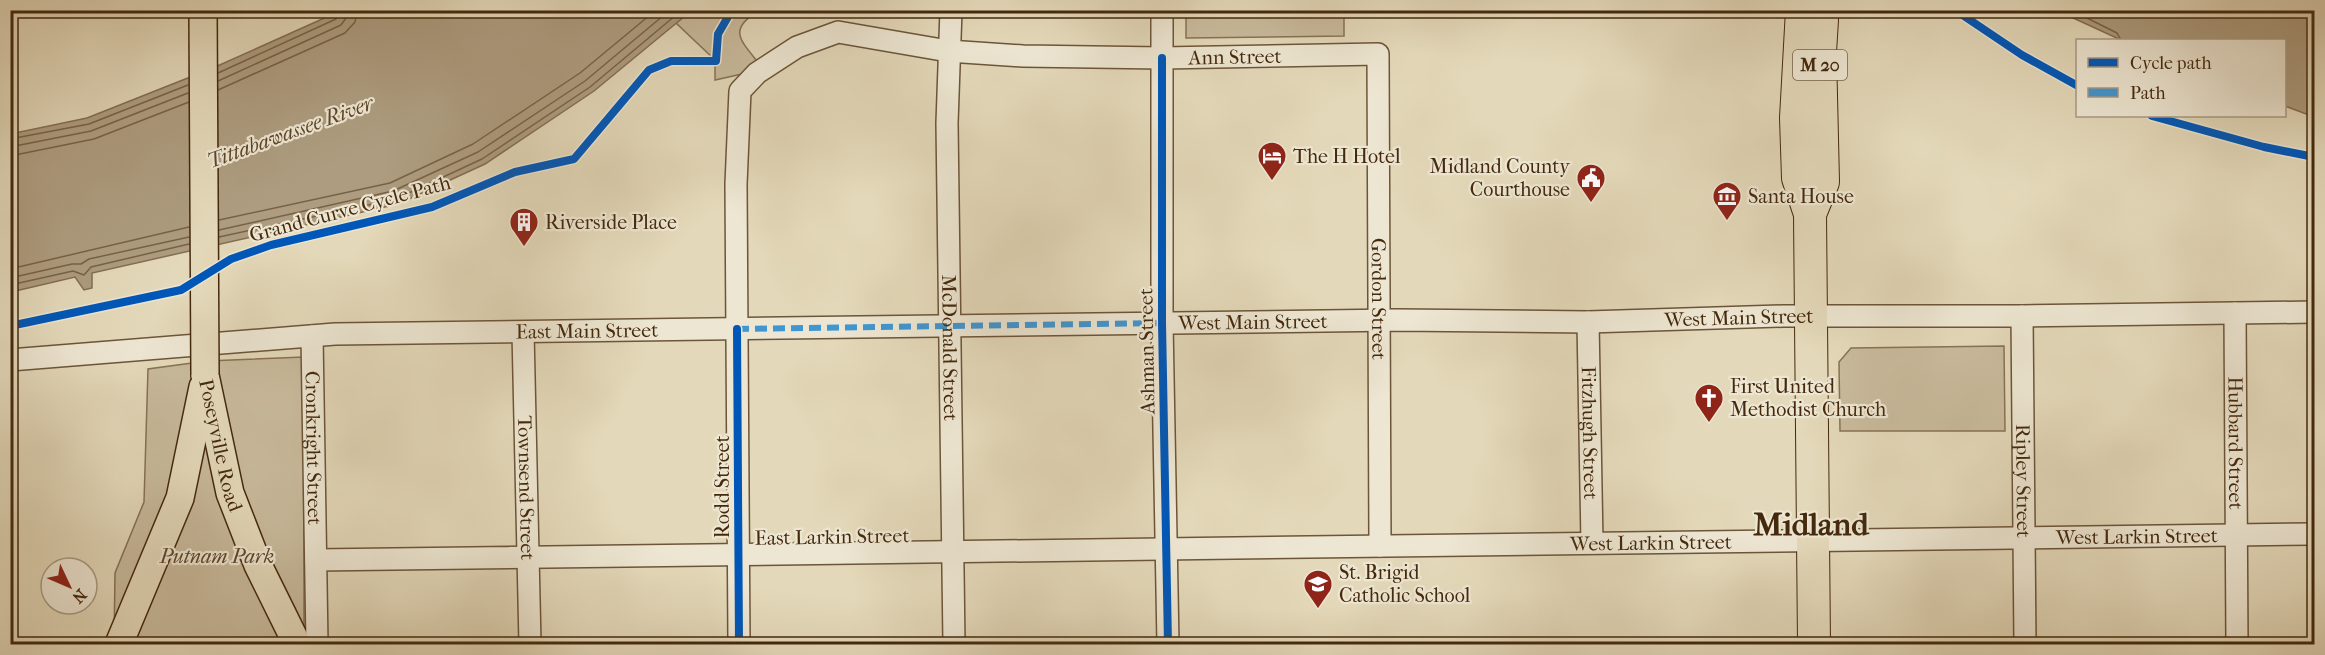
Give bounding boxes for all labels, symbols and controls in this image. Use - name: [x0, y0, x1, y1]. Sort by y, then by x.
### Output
- legend: [2076, 39, 2286, 117]
- street label: Ann Street: [1187, 44, 1282, 69]
- road number: M 20: [1793, 50, 1847, 80]
- text: Cycle path: [2130, 53, 2211, 74]
- text: Path: [2130, 83, 2166, 104]
- water label: Tittabawassee River: [204, 90, 378, 173]
- hotel icon: The H Hotel: [1256, 140, 1288, 182]
- place label: The H Hotel: [1293, 145, 1401, 168]
- place label: Midland County Courthouse: [1430, 155, 1571, 201]
- public building icon: Midland County Courthouse: [1575, 162, 1607, 204]
- street label: Grand Curve Cycle Path: [247, 171, 454, 247]
- museum icon: Santa House: [1711, 180, 1743, 222]
- place label: Santa House: [1748, 185, 1854, 208]
- building icon: Riverside Place: [508, 206, 540, 248]
- place label: Riverside Place: [545, 211, 677, 234]
- street label: Gordon Street: [1367, 238, 1391, 360]
- street label: McDonald Street: [938, 275, 963, 421]
- street label: Ashman Street: [1134, 288, 1160, 415]
- street label: West Main Street: [1663, 304, 1813, 331]
- street label: West Main Street: [1177, 309, 1328, 334]
- street label: East Main Street: [516, 318, 658, 343]
- street label: Fitzhugh Street: [1577, 366, 1603, 500]
- street label: Cronkright Street: [301, 371, 327, 525]
- place label: First United Methodist Church: [1730, 375, 1887, 421]
- street label: Hubbard Street: [2224, 376, 2248, 510]
- street label: Poseyville Road: [195, 377, 248, 516]
- church icon: First United Methodist Church: [1693, 382, 1725, 424]
- street label: Townsend Street: [513, 415, 540, 561]
- street label: Ripley Street: [2011, 424, 2036, 538]
- street label: Rodd Street: [711, 435, 734, 539]
- district label: Midland: [1753, 506, 1870, 543]
- street label: East Larkin Street: [754, 524, 910, 550]
- street label: West Larkin Street: [2055, 524, 2218, 549]
- street label: West Larkin Street: [1569, 530, 1732, 555]
- park label: Putnam Park: [159, 545, 274, 568]
- north arrow: [39, 556, 99, 616]
- place label: St. Brigid Catholic School: [1339, 561, 1471, 607]
- school or university icon: St. Brigid Catholic School: [1302, 568, 1334, 610]
- text: N: [68, 585, 90, 608]

